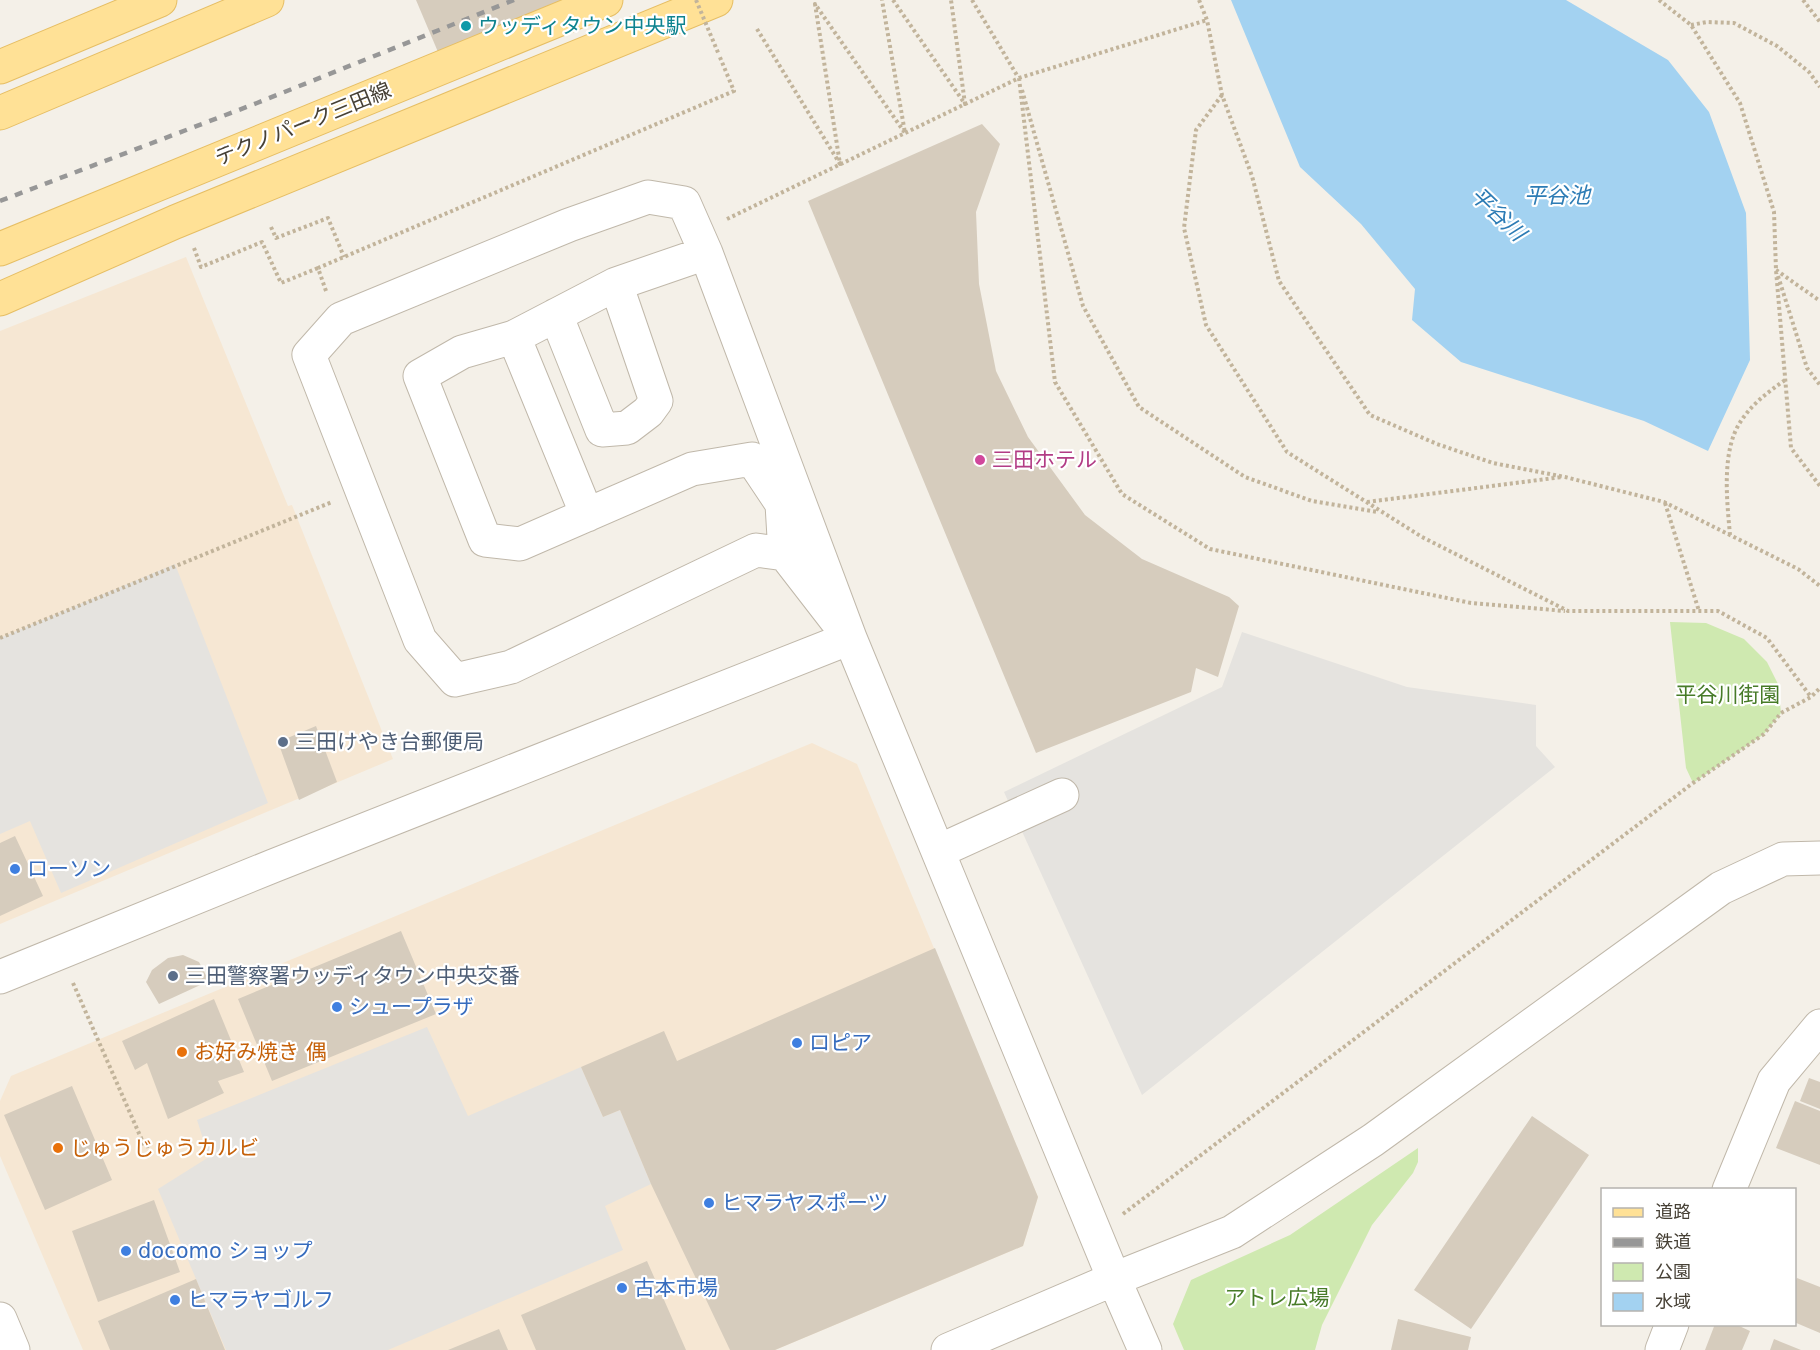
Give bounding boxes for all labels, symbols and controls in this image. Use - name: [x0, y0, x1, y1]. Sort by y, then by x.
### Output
- place label: ウッディタウン中央駅: [478, 14, 687, 38]
- marker: ウッディタウン中央駅: [459, 19, 473, 33]
- street label: テクノパーク三田線: [211, 78, 395, 170]
- water label: 平谷川: [1466, 182, 1532, 247]
- water label: 平谷池: [1524, 183, 1592, 208]
- place label: 三田ホテル: [992, 448, 1097, 472]
- marker: 三田ホテル: [973, 453, 987, 467]
- park label: 平谷川街園: [1676, 683, 1781, 707]
- place label: 三田けやき台郵便局: [295, 730, 484, 754]
- marker: 三田けやき台郵便局: [276, 735, 290, 749]
- place label: ローソン: [27, 857, 111, 881]
- marker: ローソン: [8, 862, 22, 876]
- place label: 三田警察署ウッディタウン中央交番: [185, 964, 520, 988]
- marker: 三田警察署ウッディタウン中央交番: [166, 969, 180, 983]
- place label: シュープラザ: [349, 995, 474, 1019]
- marker: シュープラザ: [330, 1000, 344, 1014]
- place label: ロピア: [809, 1031, 872, 1055]
- marker: ロピア: [790, 1036, 804, 1050]
- place label: お好み焼き 偶: [194, 1040, 327, 1064]
- marker: お好み焼き 偶: [175, 1045, 189, 1059]
- place label: じゅうじゅうカルビ: [70, 1136, 259, 1160]
- marker: じゅうじゅうカルビ: [51, 1141, 65, 1155]
- legend: [1601, 1188, 1796, 1326]
- place label: ヒマラヤスポーツ: [721, 1191, 889, 1215]
- marker: ヒマラヤスポーツ: [702, 1196, 716, 1210]
- text: 道路: [1655, 1201, 1691, 1222]
- text: 鉄道: [1655, 1231, 1691, 1252]
- place label: docomo ショップ: [138, 1239, 313, 1263]
- marker: docomo ショップ: [119, 1244, 133, 1258]
- text: 公園: [1655, 1261, 1691, 1282]
- place label: 古本市場: [634, 1276, 718, 1300]
- marker: 古本市場: [615, 1281, 629, 1295]
- park label: アトレ広場: [1225, 1286, 1330, 1310]
- place label: ヒマラヤゴルフ: [187, 1288, 334, 1312]
- text: 水域: [1655, 1291, 1691, 1312]
- marker: ヒマラヤゴルフ: [168, 1293, 182, 1307]

